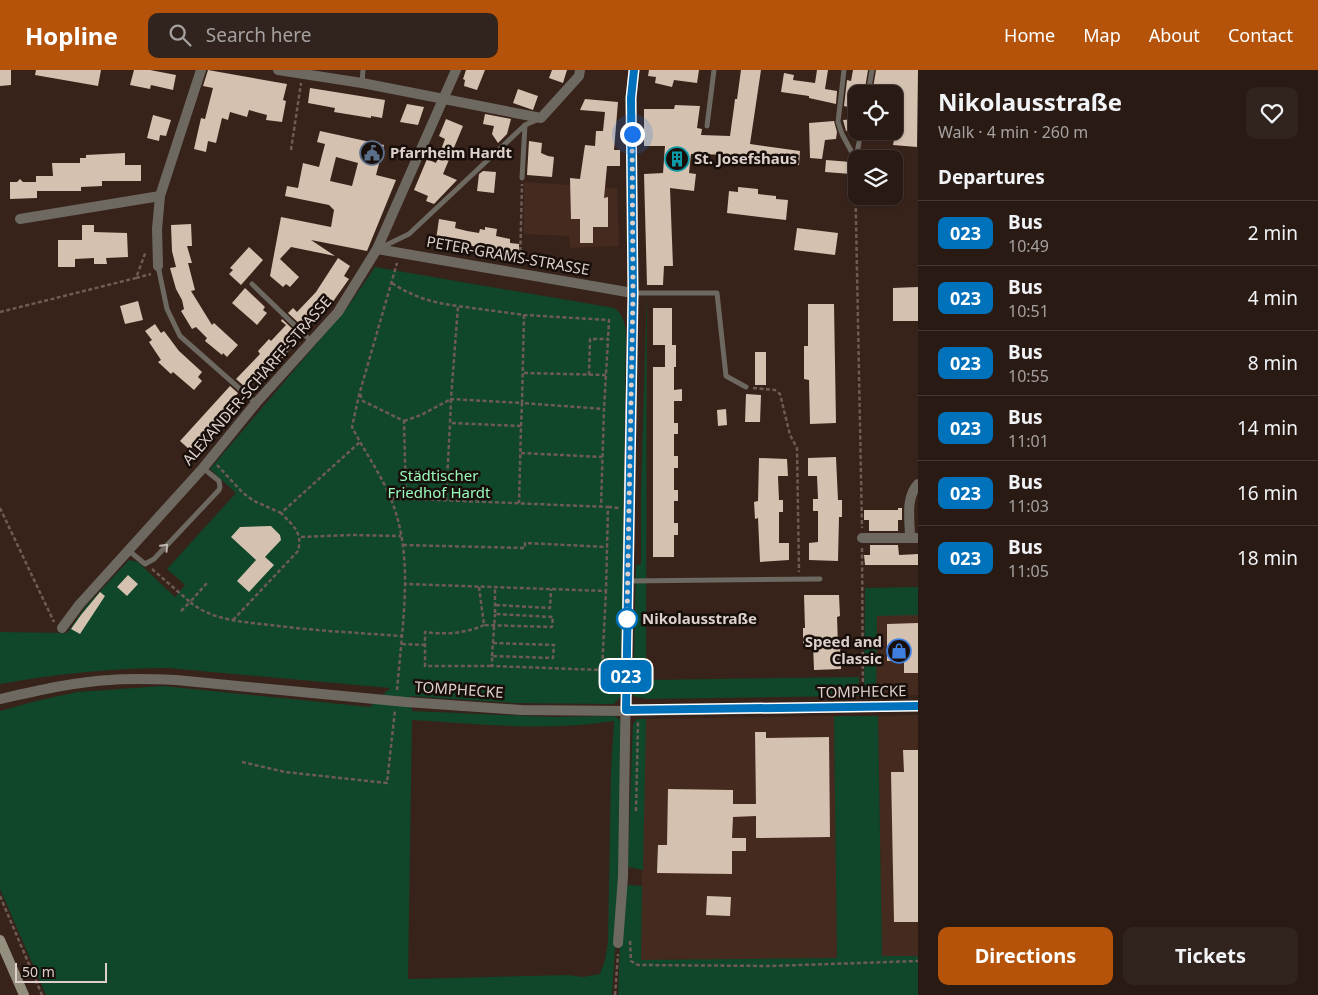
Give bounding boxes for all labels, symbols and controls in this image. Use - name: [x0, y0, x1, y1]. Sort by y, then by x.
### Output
- search box: [148, 13, 498, 58]
- text: Hopline: [25, 19, 118, 52]
- icon: search: [166, 21, 194, 49]
- text: Search here: [206, 22, 312, 48]
- text: Home: [1004, 23, 1055, 47]
- text: Map: [1083, 23, 1121, 47]
- text: About: [1149, 23, 1200, 47]
- text: Contact: [1228, 23, 1293, 47]
- map controls: [848, 85, 903, 205]
- button: locate: [848, 85, 903, 140]
- text: Nikolausstraße: [938, 85, 1122, 118]
- button: heart: [1246, 87, 1298, 139]
- text: Walk · 4 min · 260 m: [938, 121, 1088, 143]
- your location: [620, 122, 645, 147]
- public building icon: Pfarrheim Hardt: [359, 140, 385, 166]
- place label: Pfarrheim Hardt: [390, 142, 513, 162]
- building icon: St. Josefshaus: [664, 146, 690, 172]
- place label: St. Josefshaus: [694, 148, 797, 168]
- button: layers: [848, 150, 903, 205]
- text: Departures: [938, 164, 1045, 190]
- text: Bus: [1008, 209, 1043, 235]
- text: 2 min: [1248, 220, 1298, 246]
- text: 023: [950, 221, 981, 245]
- street label: PETER-GRAMS-STRASSE: [425, 231, 591, 279]
- text: 10:49: [1008, 235, 1049, 257]
- text: Bus: [1008, 274, 1043, 300]
- text: 4 min: [1248, 285, 1298, 311]
- text: 023: [950, 286, 981, 310]
- street label: ALEXANDER-SCHARFF-STRASSE: [177, 292, 335, 469]
- text: 10:51: [1008, 300, 1049, 322]
- text: Bus: [1008, 339, 1043, 365]
- text: 8 min: [1248, 350, 1298, 376]
- text: 023: [950, 351, 981, 375]
- text: 10:55: [1008, 365, 1049, 387]
- text: Bus: [1008, 404, 1043, 430]
- text: 14 min: [1237, 415, 1298, 441]
- text: 023: [950, 416, 981, 440]
- text: 11:01: [1008, 430, 1049, 452]
- park label: Städtischer Friedhof Hardt: [387, 465, 491, 502]
- text: Bus: [1008, 469, 1043, 495]
- text: 16 min: [1237, 480, 1298, 506]
- text: 023: [950, 481, 981, 505]
- text: 11:03: [1008, 495, 1049, 517]
- text: Bus: [1008, 534, 1043, 560]
- one-way arrow: [159, 544, 168, 553]
- text: 18 min: [1237, 545, 1298, 571]
- text: 023: [950, 546, 981, 570]
- text: 11:05: [1008, 560, 1049, 582]
- marker: Nikolausstraße: [616, 608, 638, 630]
- place label: Nikolausstraße: [642, 608, 757, 628]
- place label: Speed and Classic: [805, 631, 882, 668]
- shop icon: Speed and Classic: [886, 638, 912, 664]
- line badge: 023: [597, 660, 655, 692]
- text: 023: [611, 664, 641, 688]
- street label: TOMPHECKE: [414, 676, 504, 702]
- street label: TOMPHECKE: [817, 680, 907, 702]
- button: Directions: [938, 927, 1113, 985]
- button: Tickets: [1123, 927, 1298, 985]
- scale bar: [15, 960, 108, 983]
- text: 50 m: [22, 962, 55, 981]

